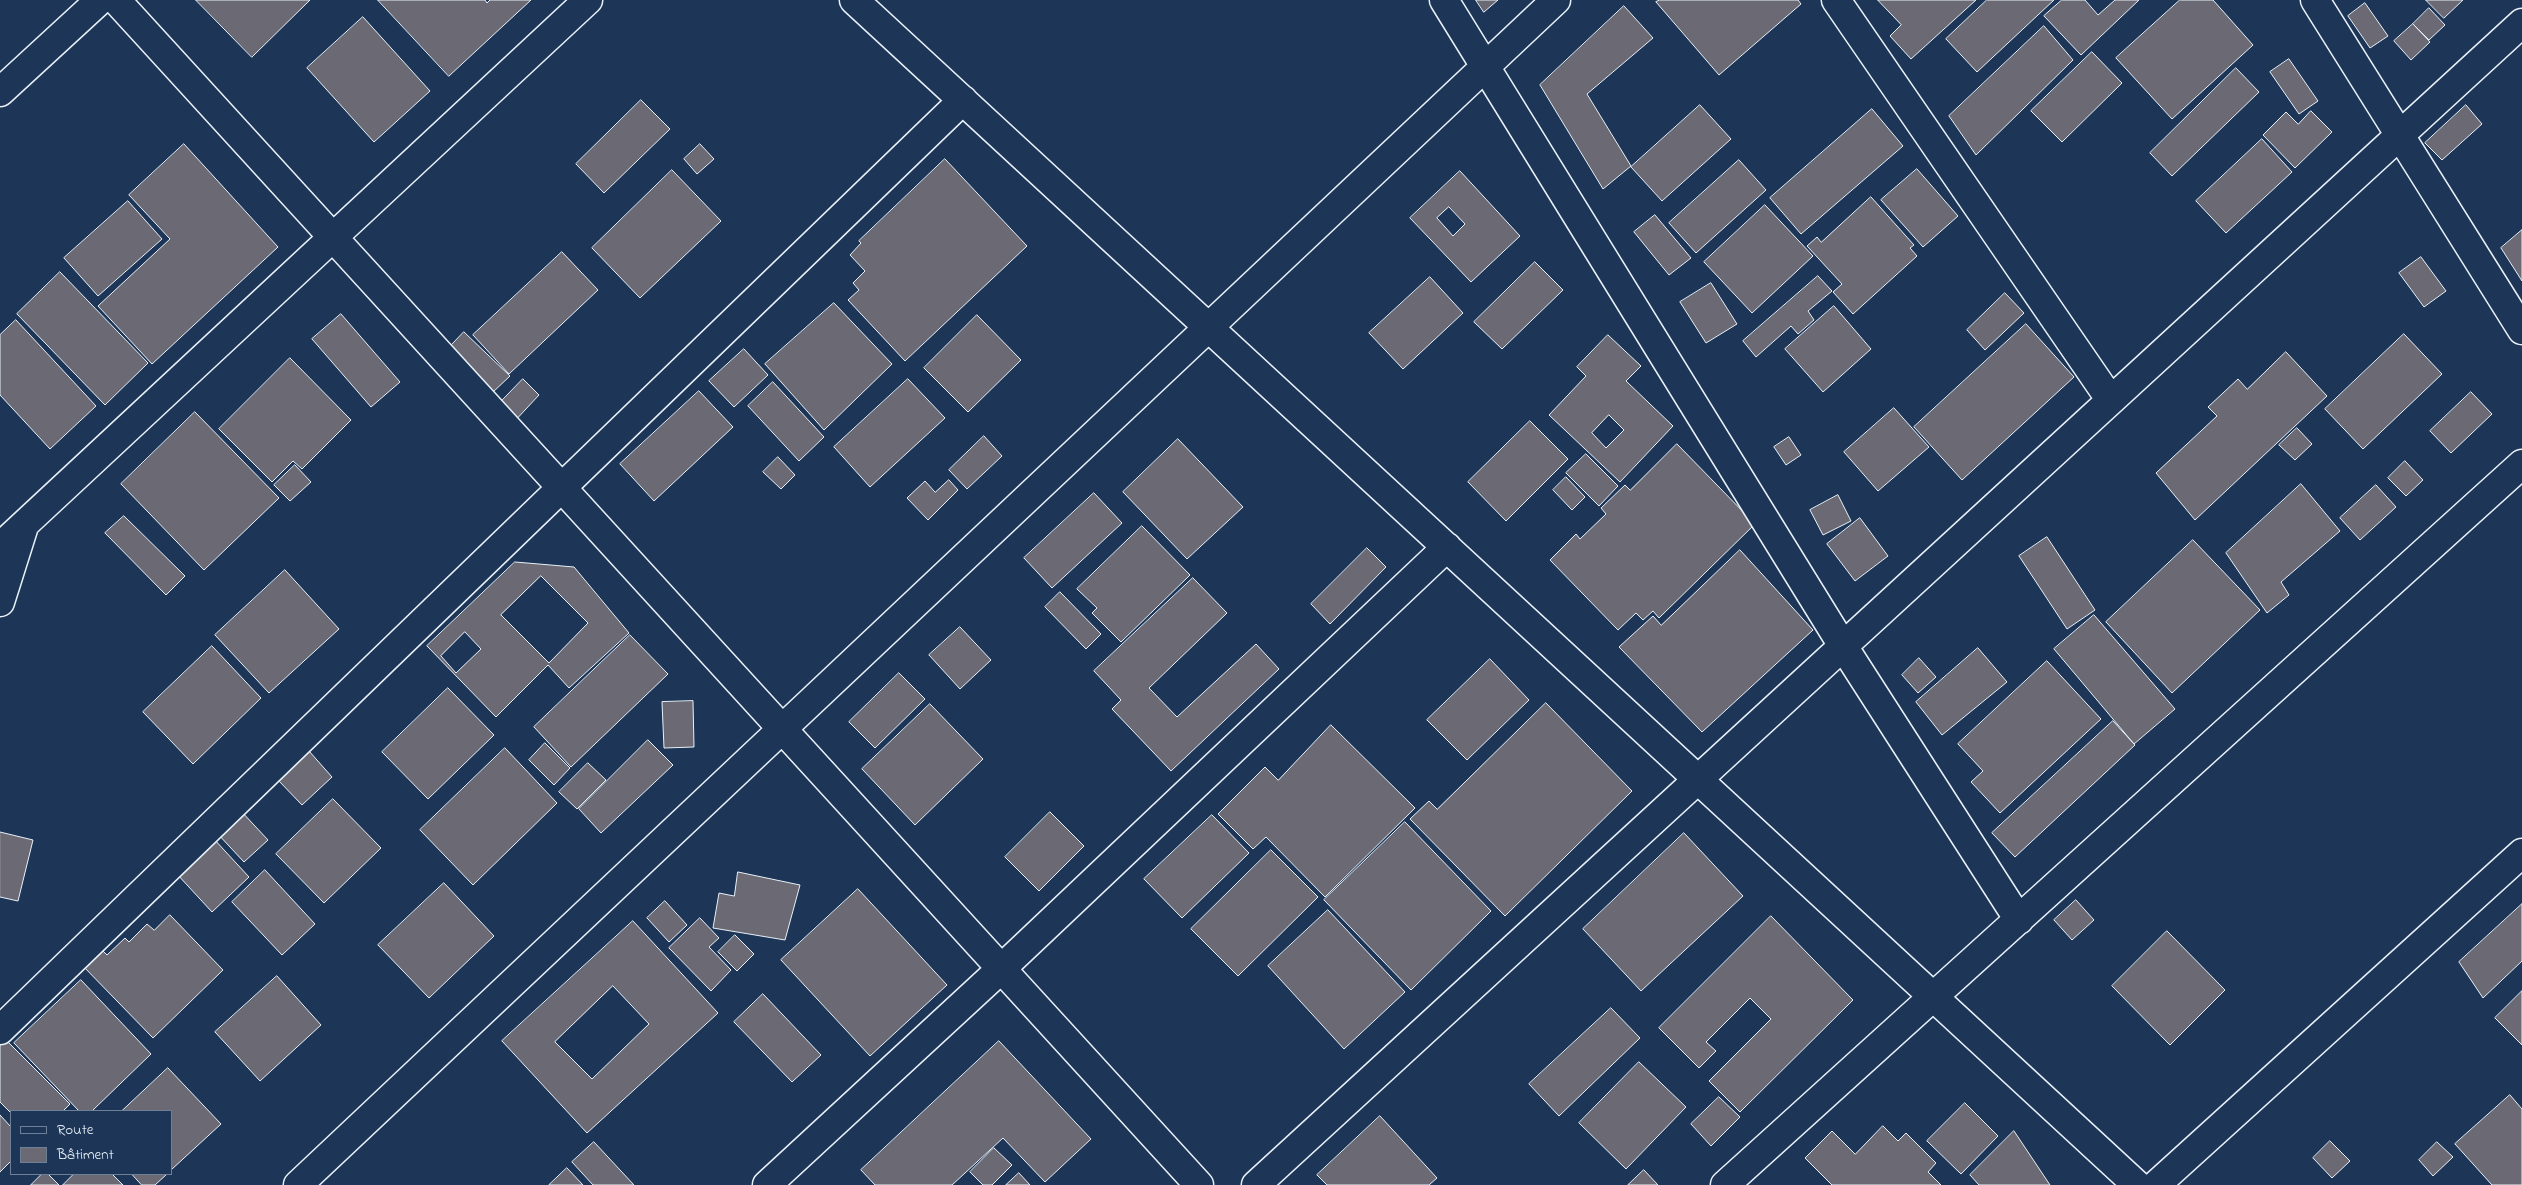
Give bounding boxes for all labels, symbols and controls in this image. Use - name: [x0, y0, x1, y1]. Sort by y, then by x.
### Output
- legend: [10, 1110, 172, 1175]
- text: Route: [57, 1119, 93, 1141]
- text: Bâtiment: [57, 1144, 114, 1166]

